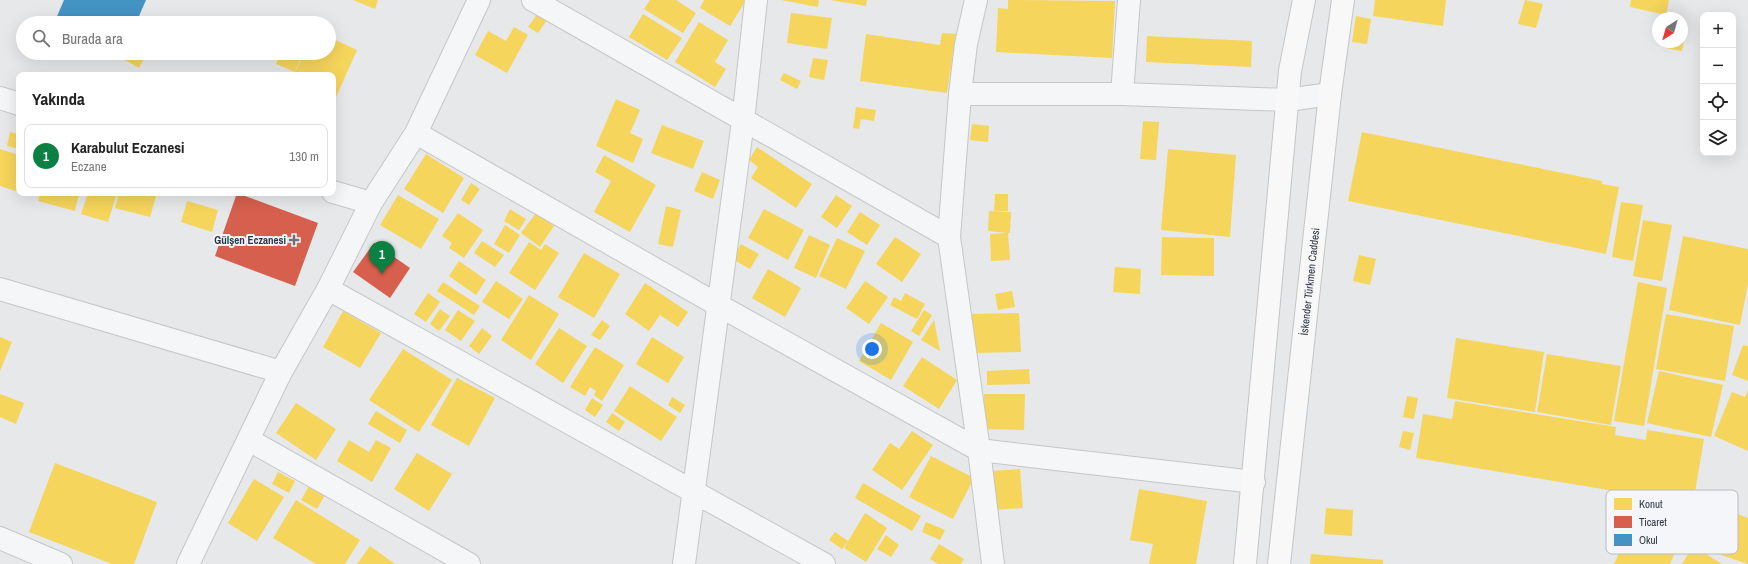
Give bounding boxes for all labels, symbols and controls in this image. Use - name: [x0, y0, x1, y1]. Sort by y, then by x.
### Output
- north arrow: [1652, 12, 1688, 48]
- map controls: [1700, 12, 1736, 156]
- button: +: [1700, 12, 1736, 48]
- search box: [16, 16, 336, 60]
- icon: search: [30, 27, 52, 49]
- text: Burada ara: [62, 28, 123, 49]
- button: −: [1700, 48, 1736, 84]
- button: locate: [1700, 84, 1736, 120]
- text: Yakında: [32, 87, 85, 110]
- button: layers: [1700, 120, 1736, 156]
- text: Karabulut Eczanesi: [71, 137, 184, 158]
- text: 1: [43, 148, 49, 165]
- text: 130 m: [289, 148, 319, 165]
- text: Eczane: [71, 158, 107, 175]
- street label: İskender Türkmen Caddesi: [1297, 227, 1322, 336]
- place label: Gülşen Eczanesi: [214, 233, 286, 247]
- marker: Gülşen Eczanesi: [289, 235, 299, 245]
- pin: 1: [369, 241, 395, 274]
- your location: [862, 339, 882, 359]
- legend: [1606, 490, 1738, 554]
- text: Konut: [1639, 497, 1663, 511]
- text: Ticaret: [1639, 515, 1667, 529]
- text: Okul: [1639, 533, 1658, 547]

